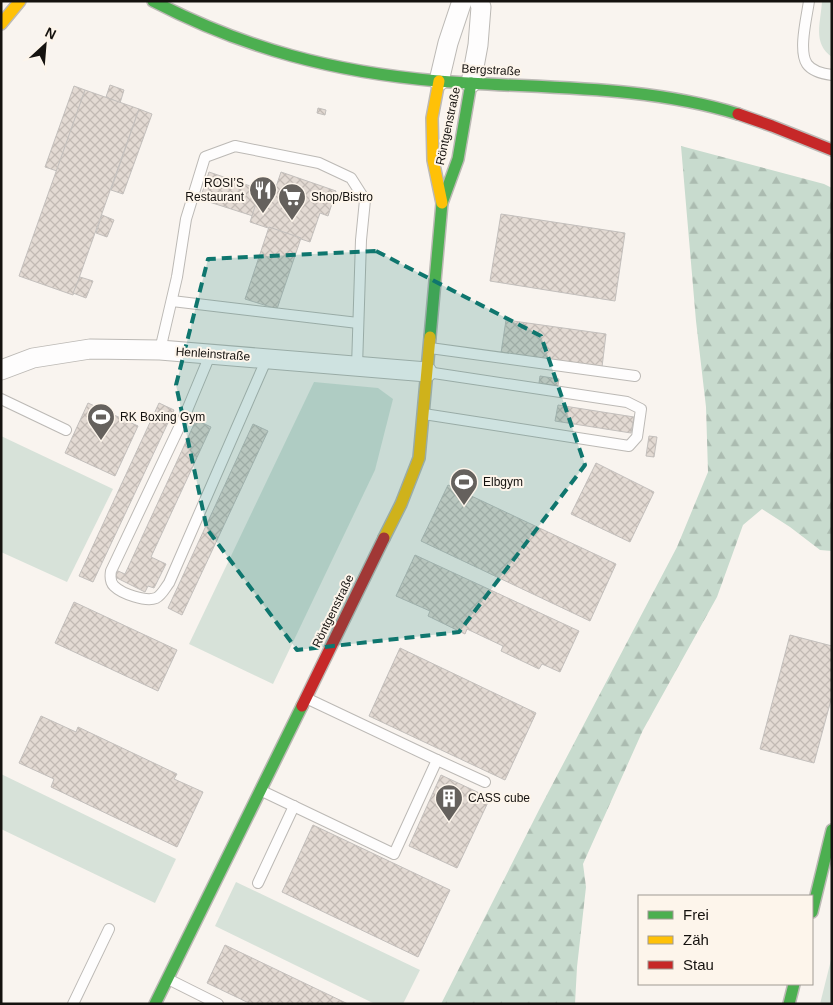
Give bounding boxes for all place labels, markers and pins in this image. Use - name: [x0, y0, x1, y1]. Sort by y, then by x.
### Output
- restaurant icon: ROSI’S Restaurant: [248, 175, 278, 214]
- place label: ROSI’S Restaurant: [185, 176, 245, 204]
- supermarket icon: Shop/Bistro: [277, 182, 307, 221]
- place label: Shop/Bistro: [311, 190, 373, 204]
- sports icon: RK Boxing Gym: [86, 402, 116, 441]
- place label: RK Boxing Gym: [120, 410, 205, 424]
- sports icon: Elbgym: [449, 467, 479, 506]
- place label: Elbgym: [483, 475, 523, 489]
- building icon: CASS cube: [434, 783, 464, 822]
- place label: CASS cube: [468, 791, 530, 805]

